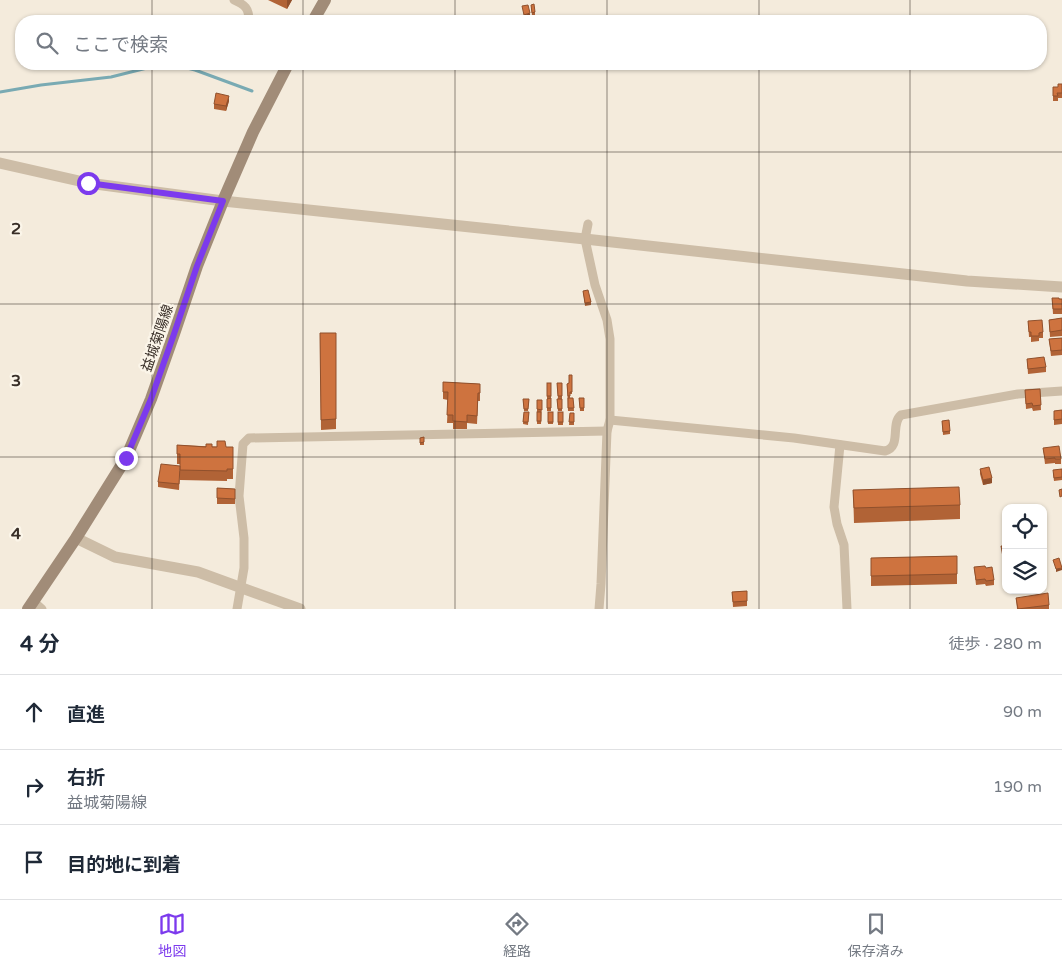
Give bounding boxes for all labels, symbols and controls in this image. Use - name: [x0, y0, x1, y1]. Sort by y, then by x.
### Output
- search box: [15, 15, 1047, 70]
- icon: search: [33, 29, 61, 57]
- text: ここで検索: [73, 34, 168, 56]
- route start: [77, 172, 100, 195]
- text: 2: [11, 219, 21, 239]
- street label: 益城菊陽線: [138, 302, 177, 374]
- text: 3: [11, 371, 21, 391]
- route end: [115, 447, 138, 470]
- map controls: [1002, 504, 1047, 594]
- button: locate: [1002, 504, 1047, 549]
- text: 4: [11, 524, 21, 544]
- button: layers: [1002, 549, 1047, 594]
- text: 4 分: [20, 632, 60, 657]
- text: 徒歩 · 280 m: [949, 634, 1042, 654]
- icon: ahead: [20, 698, 48, 726]
- text: 90 m: [1003, 702, 1042, 722]
- text: 直進: [67, 704, 105, 726]
- text: 右折: [67, 767, 105, 789]
- icon: right: [20, 773, 48, 801]
- text: 190 m: [993, 777, 1042, 797]
- text: 益城菊陽線: [67, 793, 147, 813]
- icon: arrive: [20, 848, 48, 876]
- text: 目的地に到着: [67, 854, 181, 876]
- tab: 地図: [158, 910, 186, 960]
- tab: 経路: [503, 910, 531, 960]
- tab: 保存済み: [848, 910, 904, 960]

